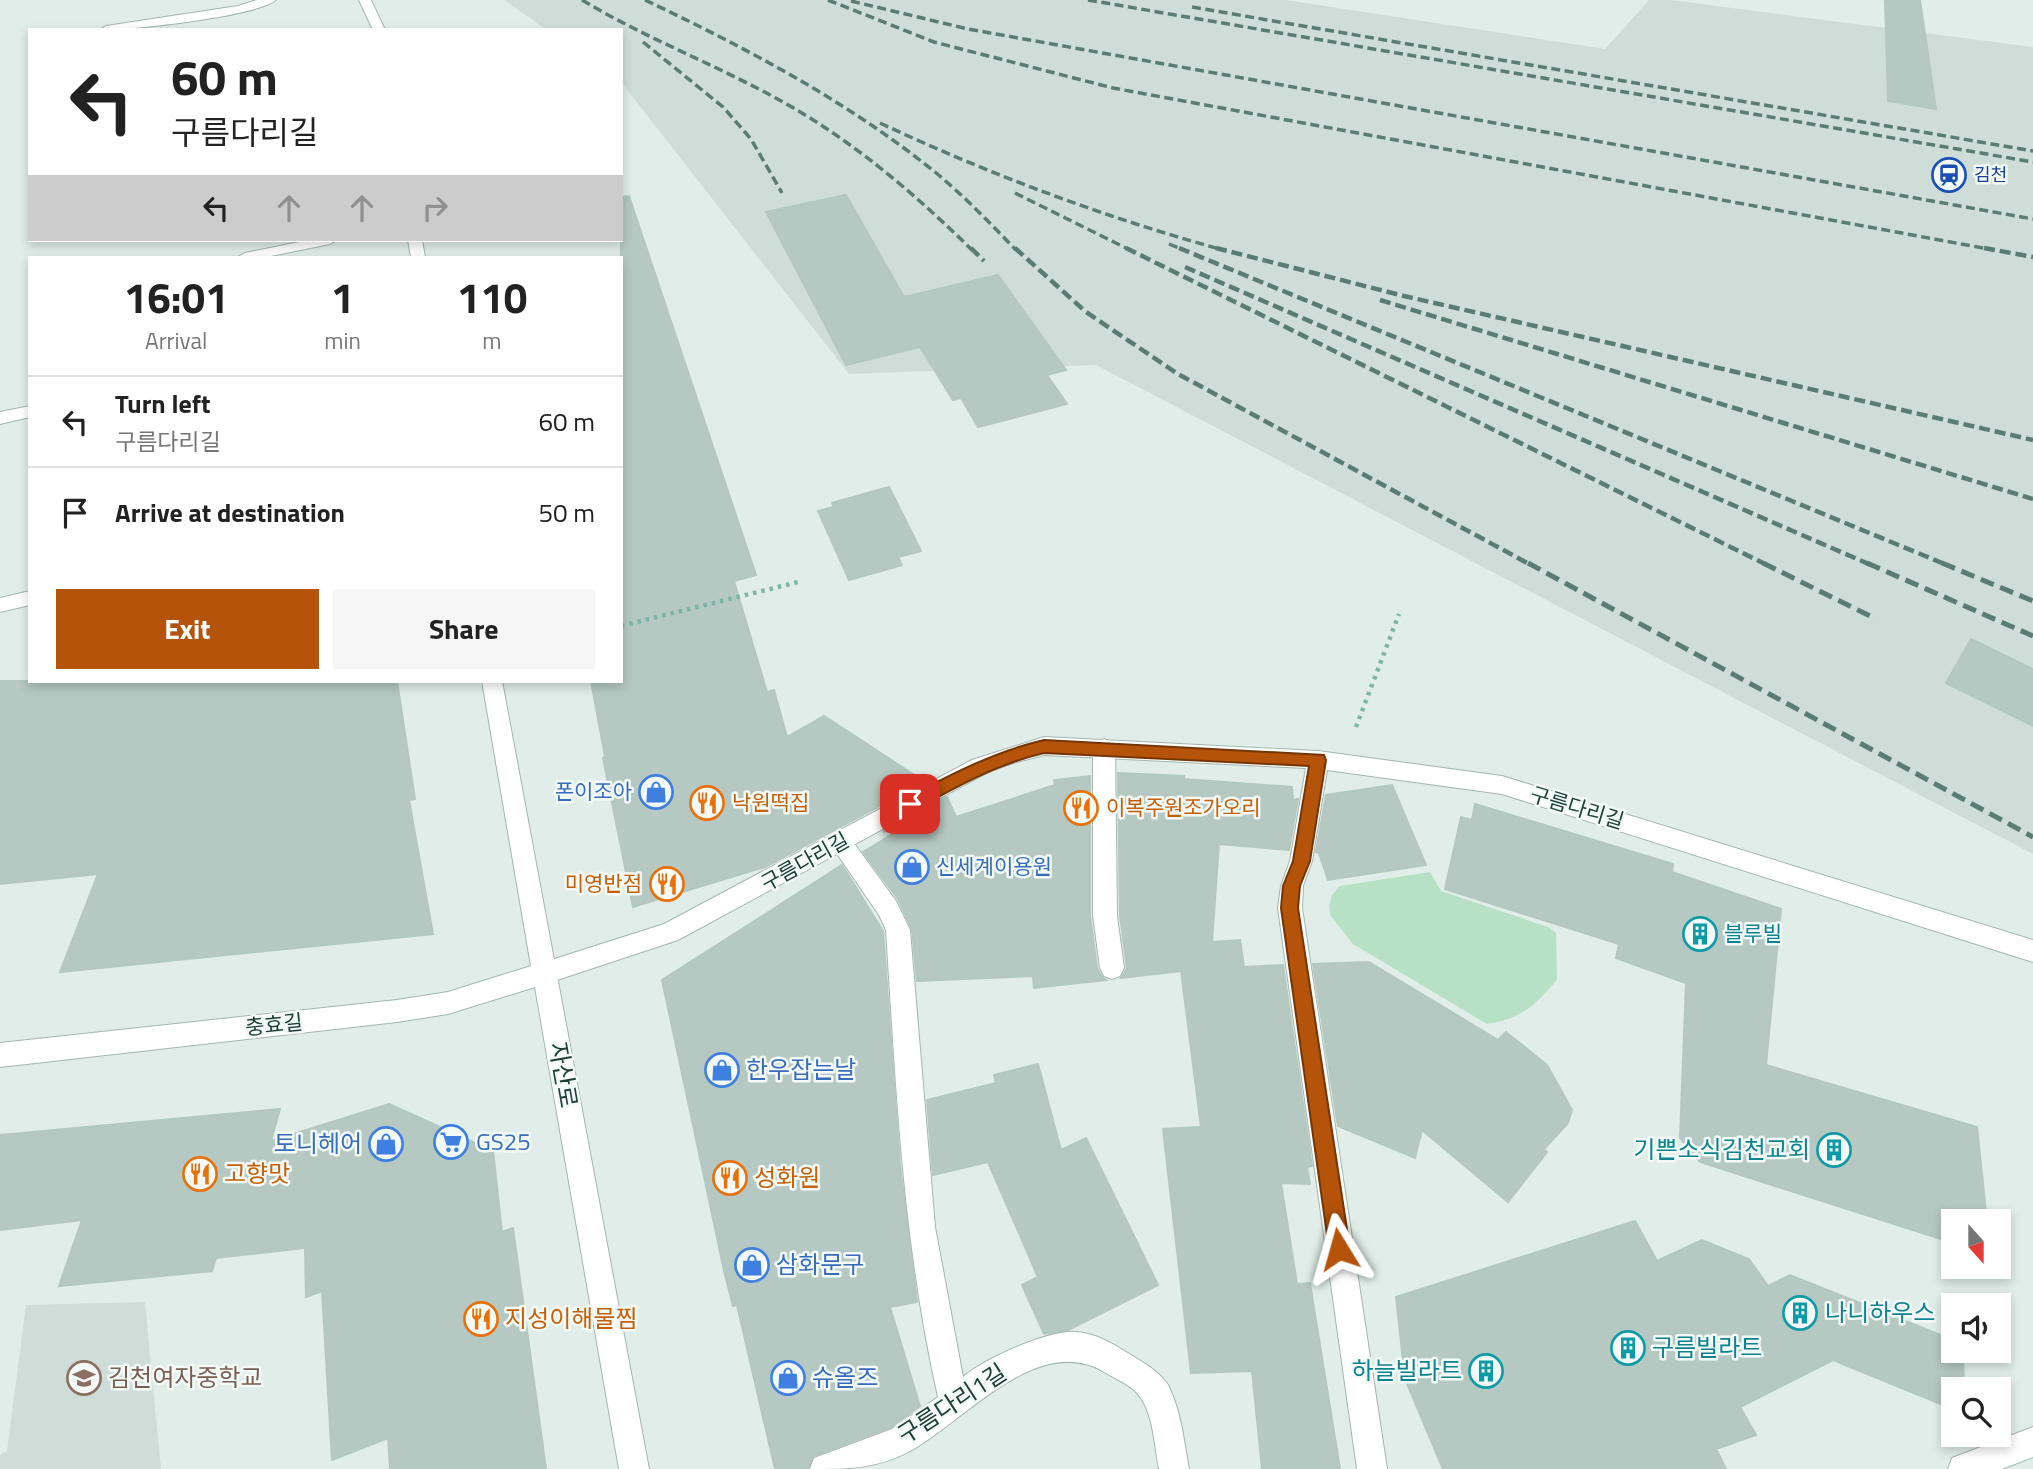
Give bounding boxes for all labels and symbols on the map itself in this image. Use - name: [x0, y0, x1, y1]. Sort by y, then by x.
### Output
- station icon: 김천: [1930, 156, 1968, 194]
- place label: 김천: [1974, 161, 2007, 188]
- shop icon: 폰이조아: [637, 773, 675, 811]
- pin: [880, 774, 940, 834]
- place label: 폰이조아: [555, 775, 632, 807]
- street label: 구름다리길: [1526, 778, 1628, 836]
- restaurant icon: 낙원떡집: [688, 784, 726, 822]
- place label: 낙원떡집: [732, 786, 809, 818]
- restaurant icon: 이복주원조가오리: [1062, 789, 1100, 827]
- place label: 이복주원조가오리: [1106, 791, 1261, 823]
- street label: 구름다리길: [755, 824, 855, 899]
- shop icon: 신세계이용원: [893, 848, 931, 886]
- place label: 신세계이용원: [936, 850, 1052, 882]
- restaurant icon: 미영반점: [648, 865, 686, 903]
- place label: 미영반점: [565, 867, 642, 899]
- building icon: 블루빌: [1681, 915, 1719, 953]
- place label: 블루빌: [1724, 917, 1782, 949]
- street label: 충효길: [243, 1005, 304, 1043]
- street label: 자산로: [541, 1039, 587, 1111]
- shop icon: 한우잡는날: [703, 1051, 741, 1089]
- place label: 한우잡는날: [746, 1051, 856, 1087]
- supermarket icon: GS25: [432, 1123, 470, 1161]
- place label: GS25: [476, 1123, 531, 1159]
- place label: 토니헤어: [274, 1125, 362, 1161]
- shop icon: 토니헤어: [367, 1125, 405, 1163]
- place label: 기쁜소식김천교회: [1633, 1131, 1810, 1167]
- building icon: 기쁜소식김천교회: [1815, 1131, 1853, 1169]
- restaurant icon: 고향맛: [181, 1155, 219, 1193]
- place label: 고향맛: [224, 1155, 290, 1191]
- restaurant icon: 성화원: [711, 1159, 749, 1197]
- place label: 성화원: [754, 1159, 820, 1195]
- north arrow: [1941, 1209, 2011, 1279]
- position arrow: [1302, 1212, 1376, 1286]
- shop icon: 삼화문구: [733, 1246, 771, 1284]
- place label: 삼화문구: [776, 1246, 864, 1282]
- building icon: 나니하우스: [1781, 1294, 1819, 1332]
- place label: 나니하우스: [1825, 1294, 1935, 1330]
- restaurant icon: 지성이해물찜: [462, 1300, 500, 1338]
- place label: 지성이해물찜: [505, 1300, 637, 1336]
- building icon: 구름빌라트: [1609, 1329, 1647, 1367]
- place label: 구름빌라트: [1652, 1329, 1762, 1365]
- place label: 하늘빌라트: [1352, 1352, 1462, 1388]
- building icon: 하늘빌라트: [1467, 1352, 1505, 1390]
- street label: 구름다리1길: [890, 1354, 1013, 1452]
- school or university icon: 김천여자중학교: [65, 1359, 103, 1397]
- place label: 김천여자중학교: [108, 1359, 263, 1395]
- shop icon: 슈올즈: [769, 1359, 807, 1397]
- place label: 슈올즈: [812, 1359, 878, 1395]

